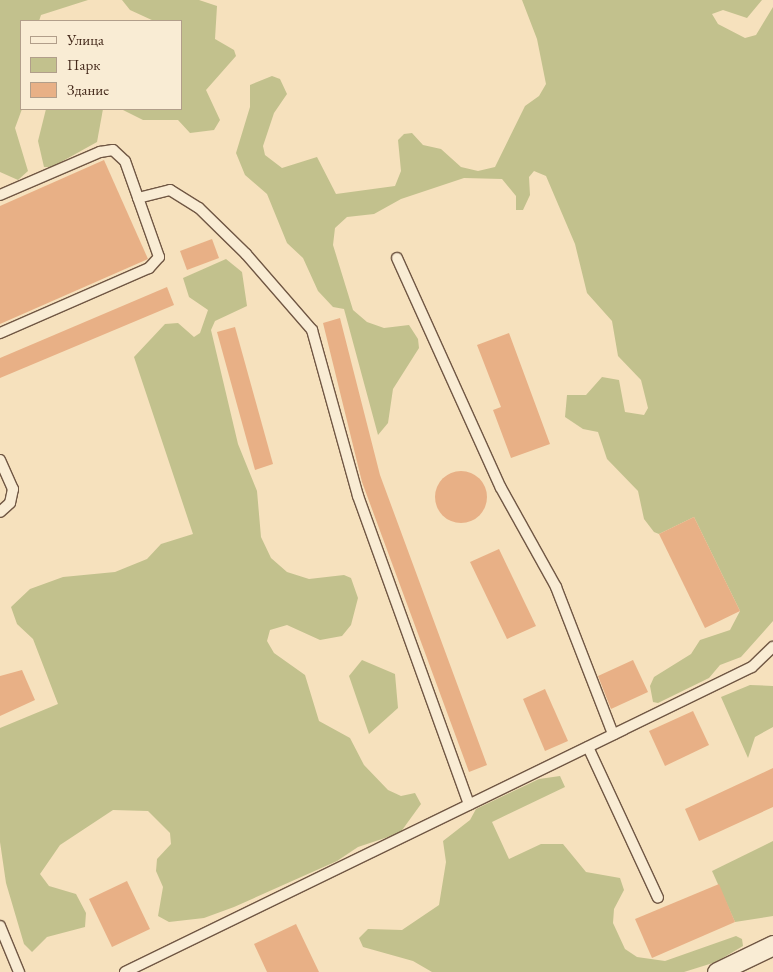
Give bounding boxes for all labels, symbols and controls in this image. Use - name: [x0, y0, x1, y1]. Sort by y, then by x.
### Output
- legend: [20, 20, 182, 110]
- text: Улица: [67, 30, 104, 49]
- text: Парк: [67, 55, 100, 74]
- text: Здание: [67, 80, 109, 99]

